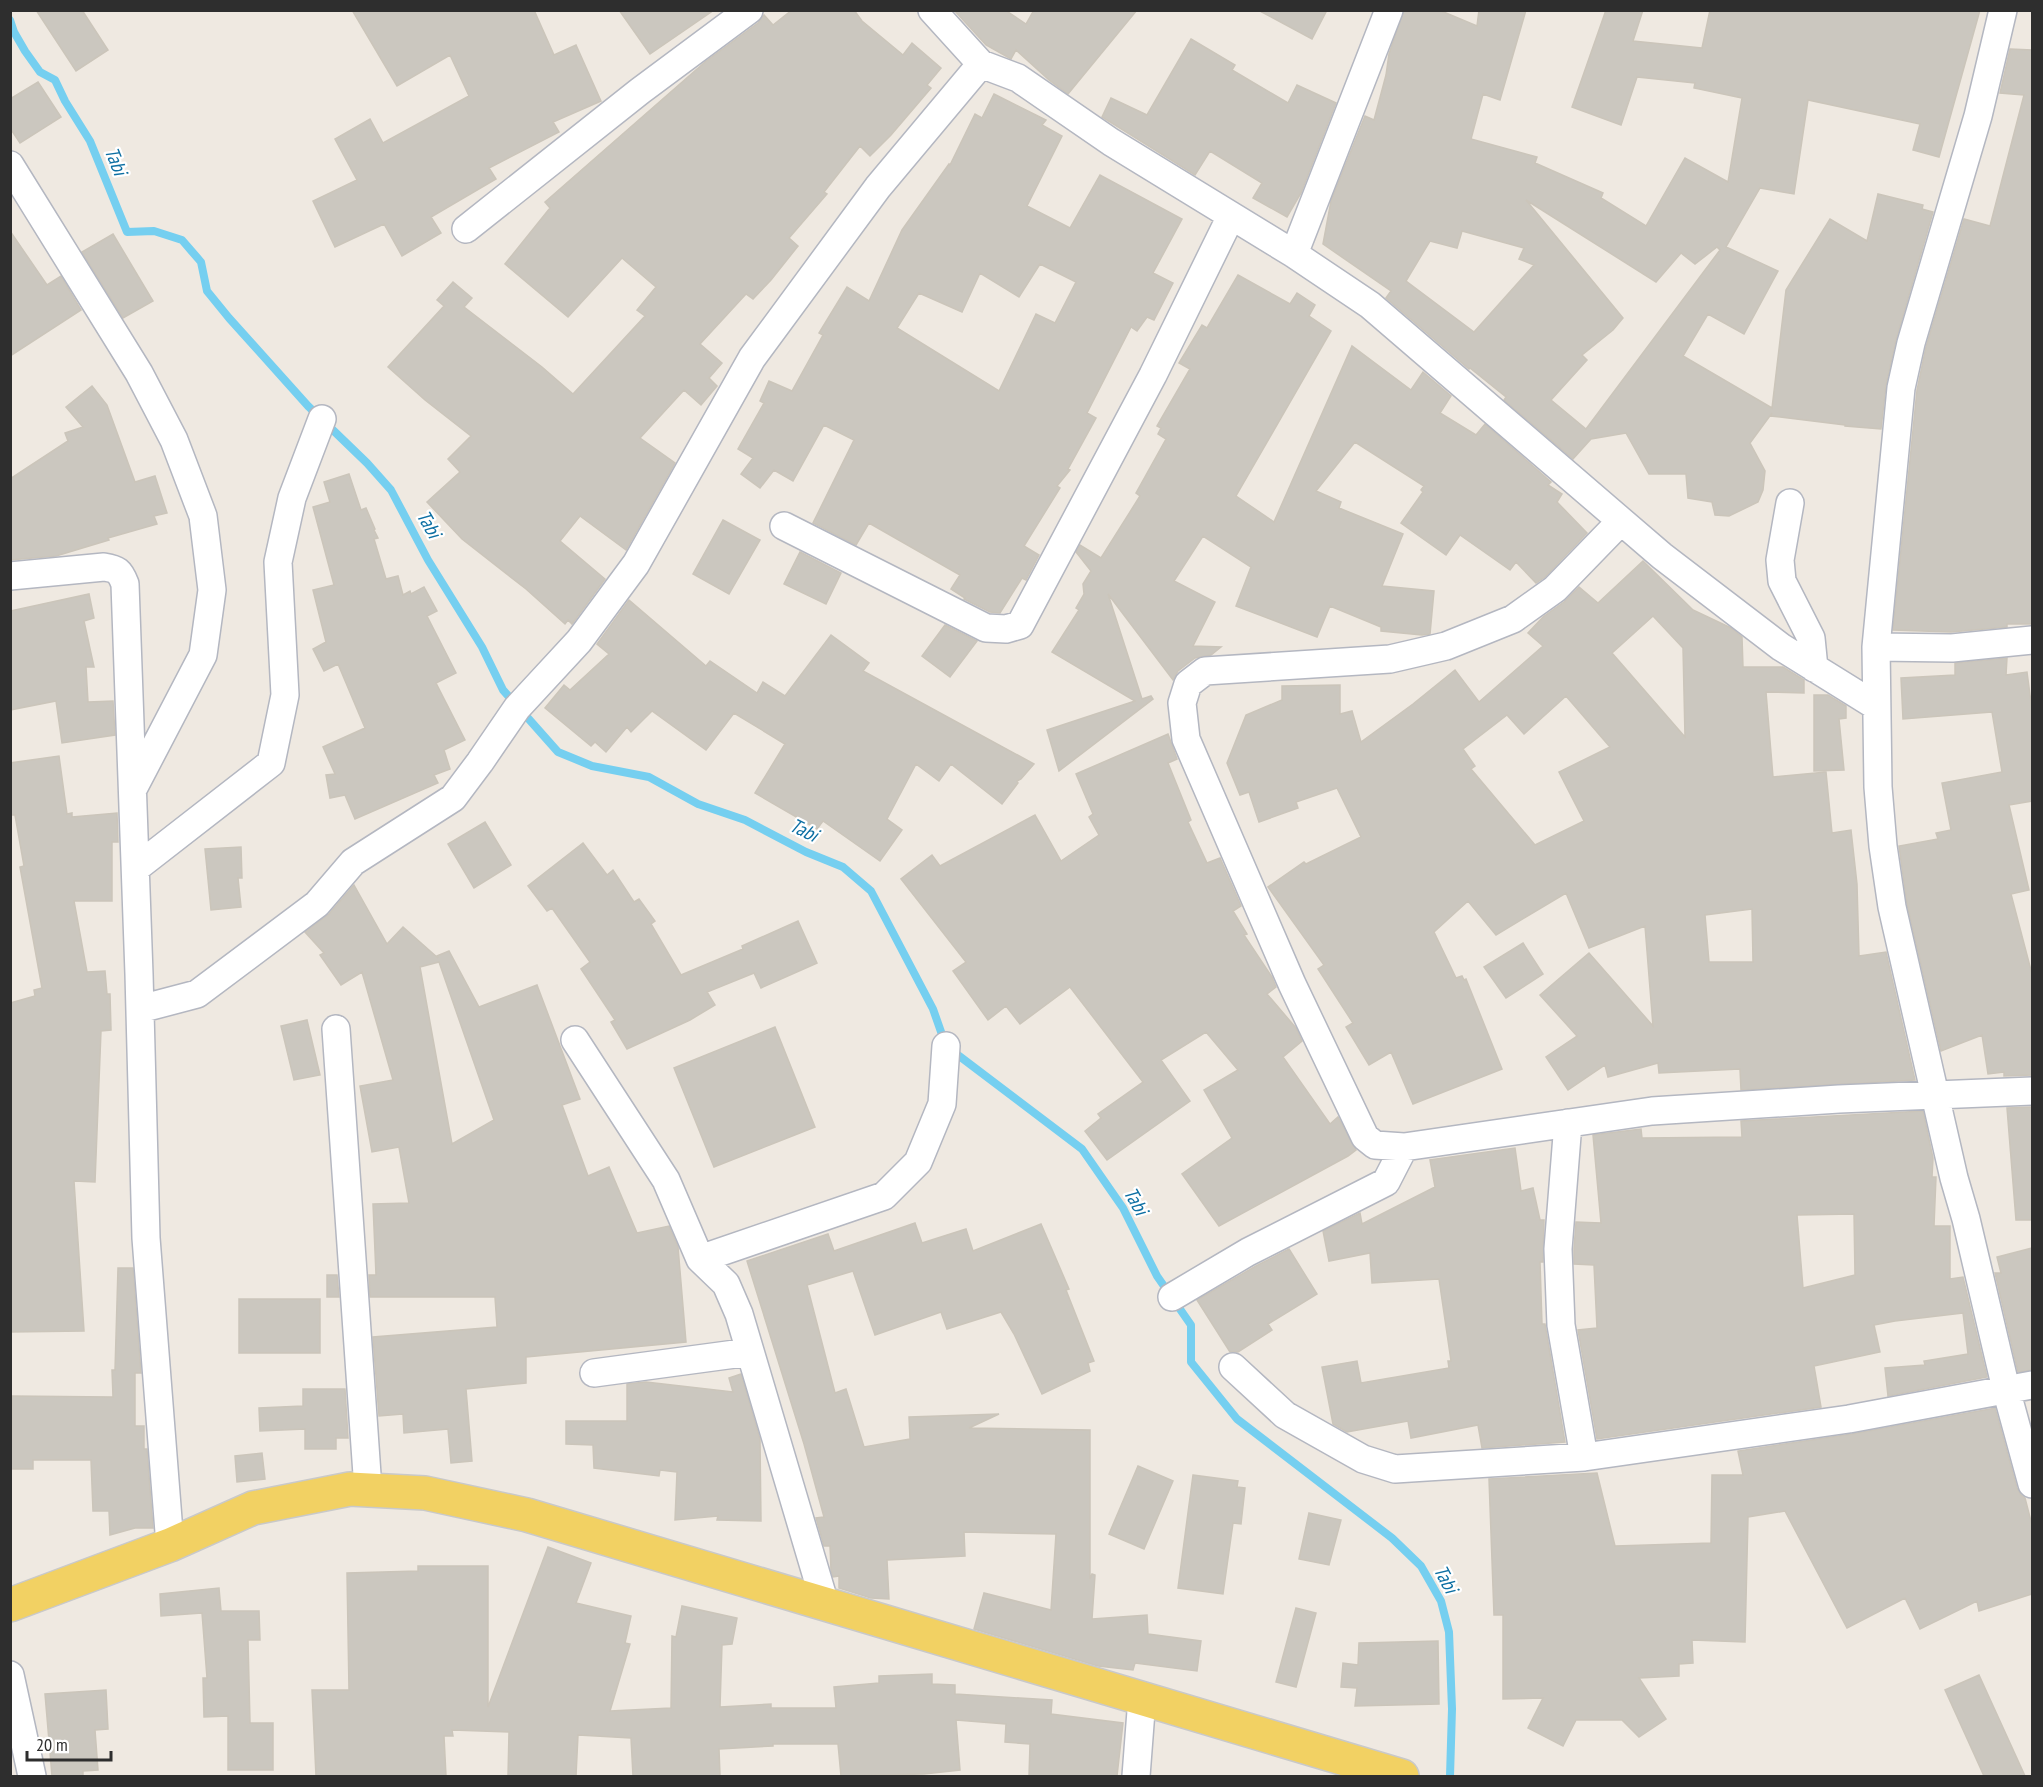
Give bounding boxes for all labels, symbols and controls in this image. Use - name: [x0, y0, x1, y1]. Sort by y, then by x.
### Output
- water label: Tabi: [99, 143, 134, 181]
- water label: Tabi: [411, 505, 449, 545]
- water label: Tabi: [786, 812, 825, 849]
- water label: Tabi: [1118, 1182, 1156, 1222]
- water label: Tabi: [1428, 1560, 1465, 1600]
- scale bar: [27, 1724, 111, 1762]
- text: 20 m: [36, 1733, 68, 1756]

